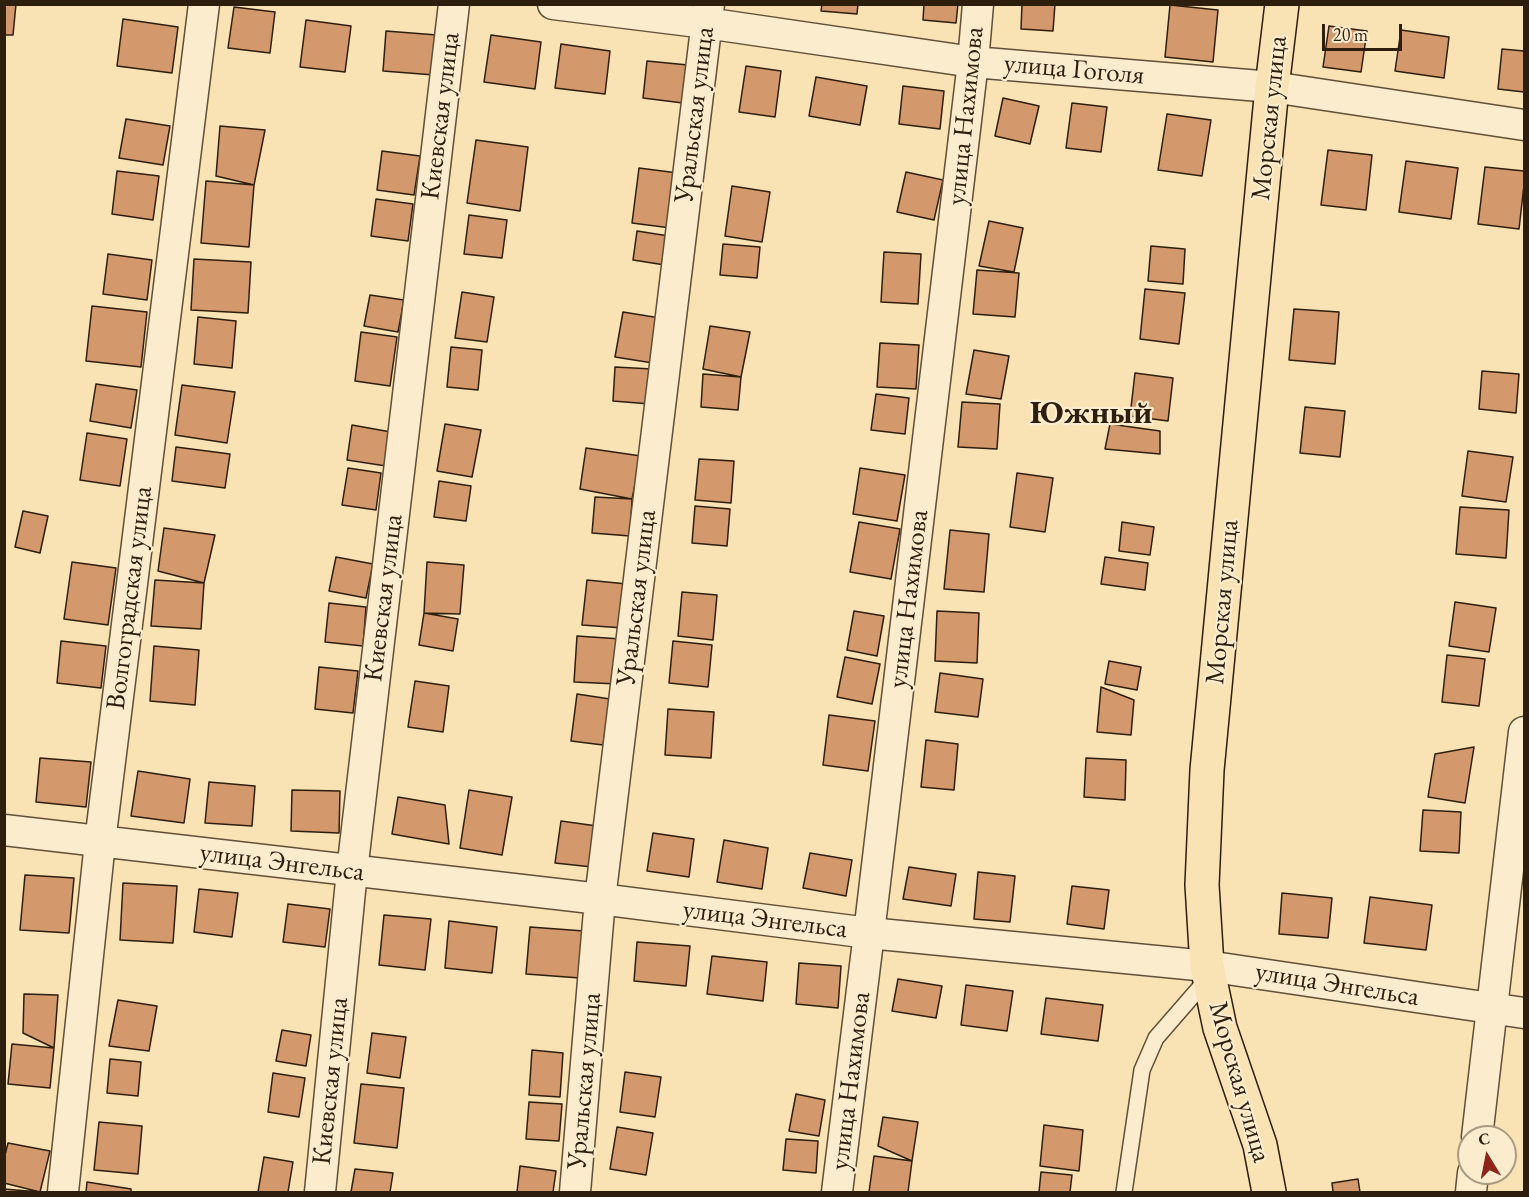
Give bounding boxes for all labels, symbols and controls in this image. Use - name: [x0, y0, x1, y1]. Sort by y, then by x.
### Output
- scale bar: [1325, 12, 1404, 50]
- text: 20 m: [1333, 23, 1368, 46]
- street label: Уральская улица: [668, 25, 722, 205]
- street label: улица Нахимова: [941, 25, 991, 207]
- street label: Киевская улица: [415, 30, 467, 202]
- street label: Морская улица: [1245, 34, 1295, 202]
- street label: улица Гоголя: [1003, 48, 1145, 92]
- district label: Южный: [1030, 394, 1152, 434]
- street label: Волгоградская улица: [100, 484, 160, 712]
- street label: Уральская улица: [610, 508, 664, 688]
- street label: улица Нахимова: [882, 508, 936, 690]
- street label: Киевская улица: [358, 512, 410, 684]
- street label: Морская улица: [1200, 518, 1246, 686]
- street label: улица Энгельса: [198, 837, 366, 889]
- street label: улица Энгельса: [681, 894, 849, 946]
- street label: улица Энгельса: [1253, 956, 1421, 1014]
- street label: улица Нахимова: [824, 990, 878, 1172]
- street label: Уральская улица: [561, 991, 609, 1171]
- street label: Киевская улица: [306, 996, 356, 1166]
- street label: Морская улица: [1201, 998, 1277, 1166]
- north arrow: [1457, 1125, 1517, 1185]
- text: С: [1477, 1127, 1492, 1150]

